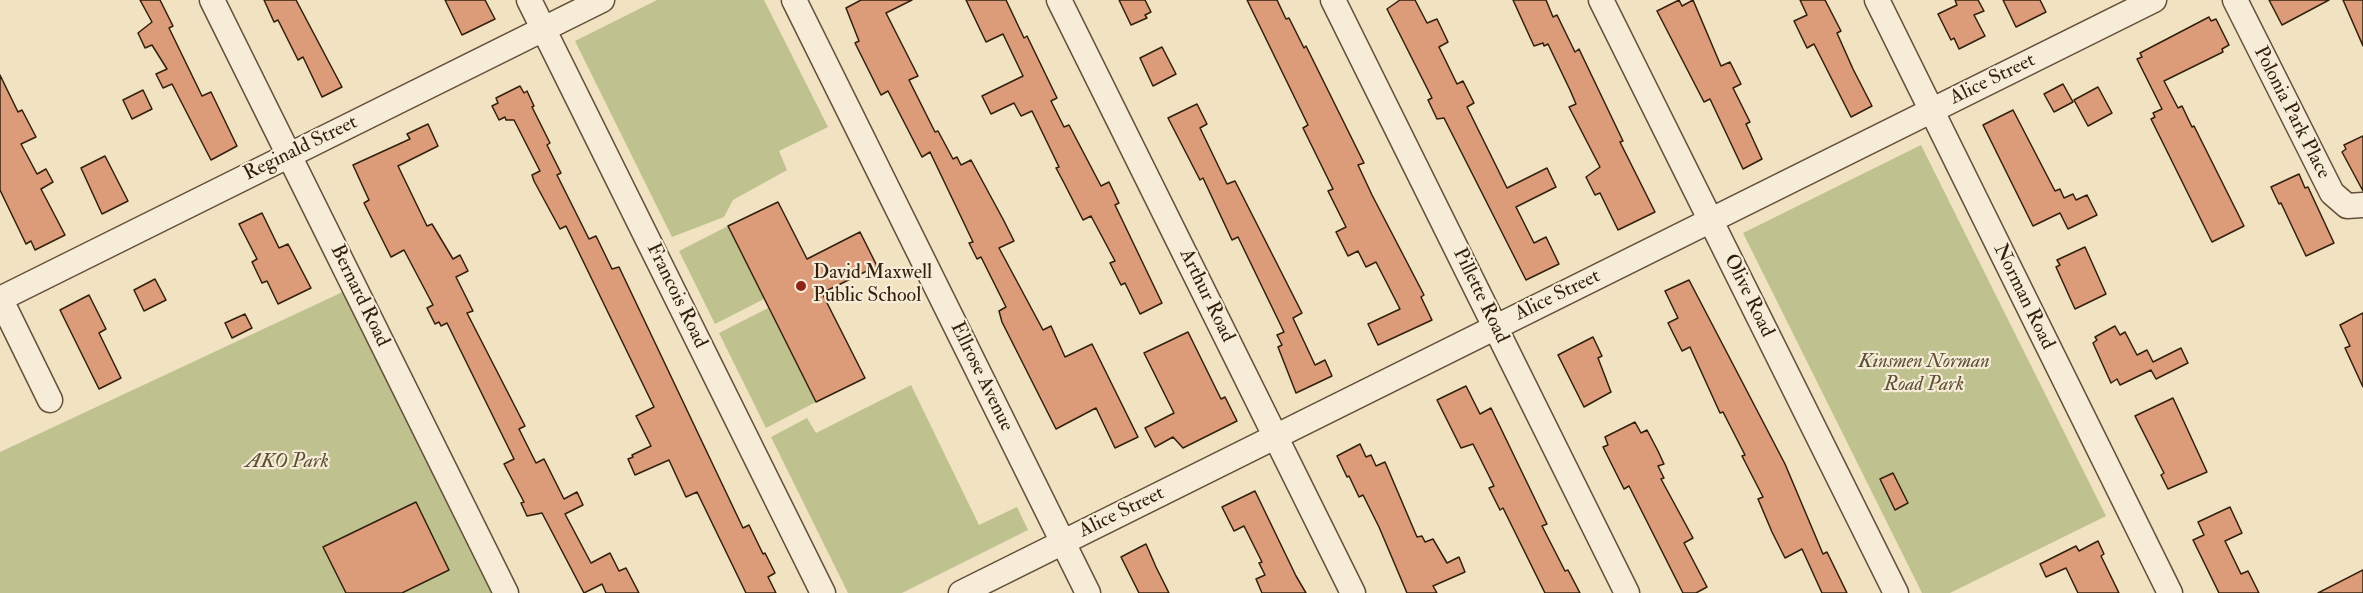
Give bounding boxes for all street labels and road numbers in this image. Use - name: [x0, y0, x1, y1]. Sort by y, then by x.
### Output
- street label: Polonia Park Place: [2247, 43, 2335, 183]
- street label: Alice Street: [1946, 49, 2040, 111]
- street label: Reginald Street: [240, 111, 362, 187]
- street label: Francois Road: [640, 240, 712, 352]
- street label: Norman Road: [1987, 240, 2059, 354]
- street label: Bernard Road: [324, 241, 394, 351]
- street label: Arthur Road: [1173, 245, 1239, 347]
- street label: Pillette Road: [1447, 245, 1513, 347]
- street label: Olive Road: [1718, 251, 1778, 341]
- street label: Alice Street: [1511, 265, 1605, 327]
- street label: Ellrose Avenue: [944, 318, 1018, 436]
- street label: Alice Street: [1075, 482, 1169, 544]

